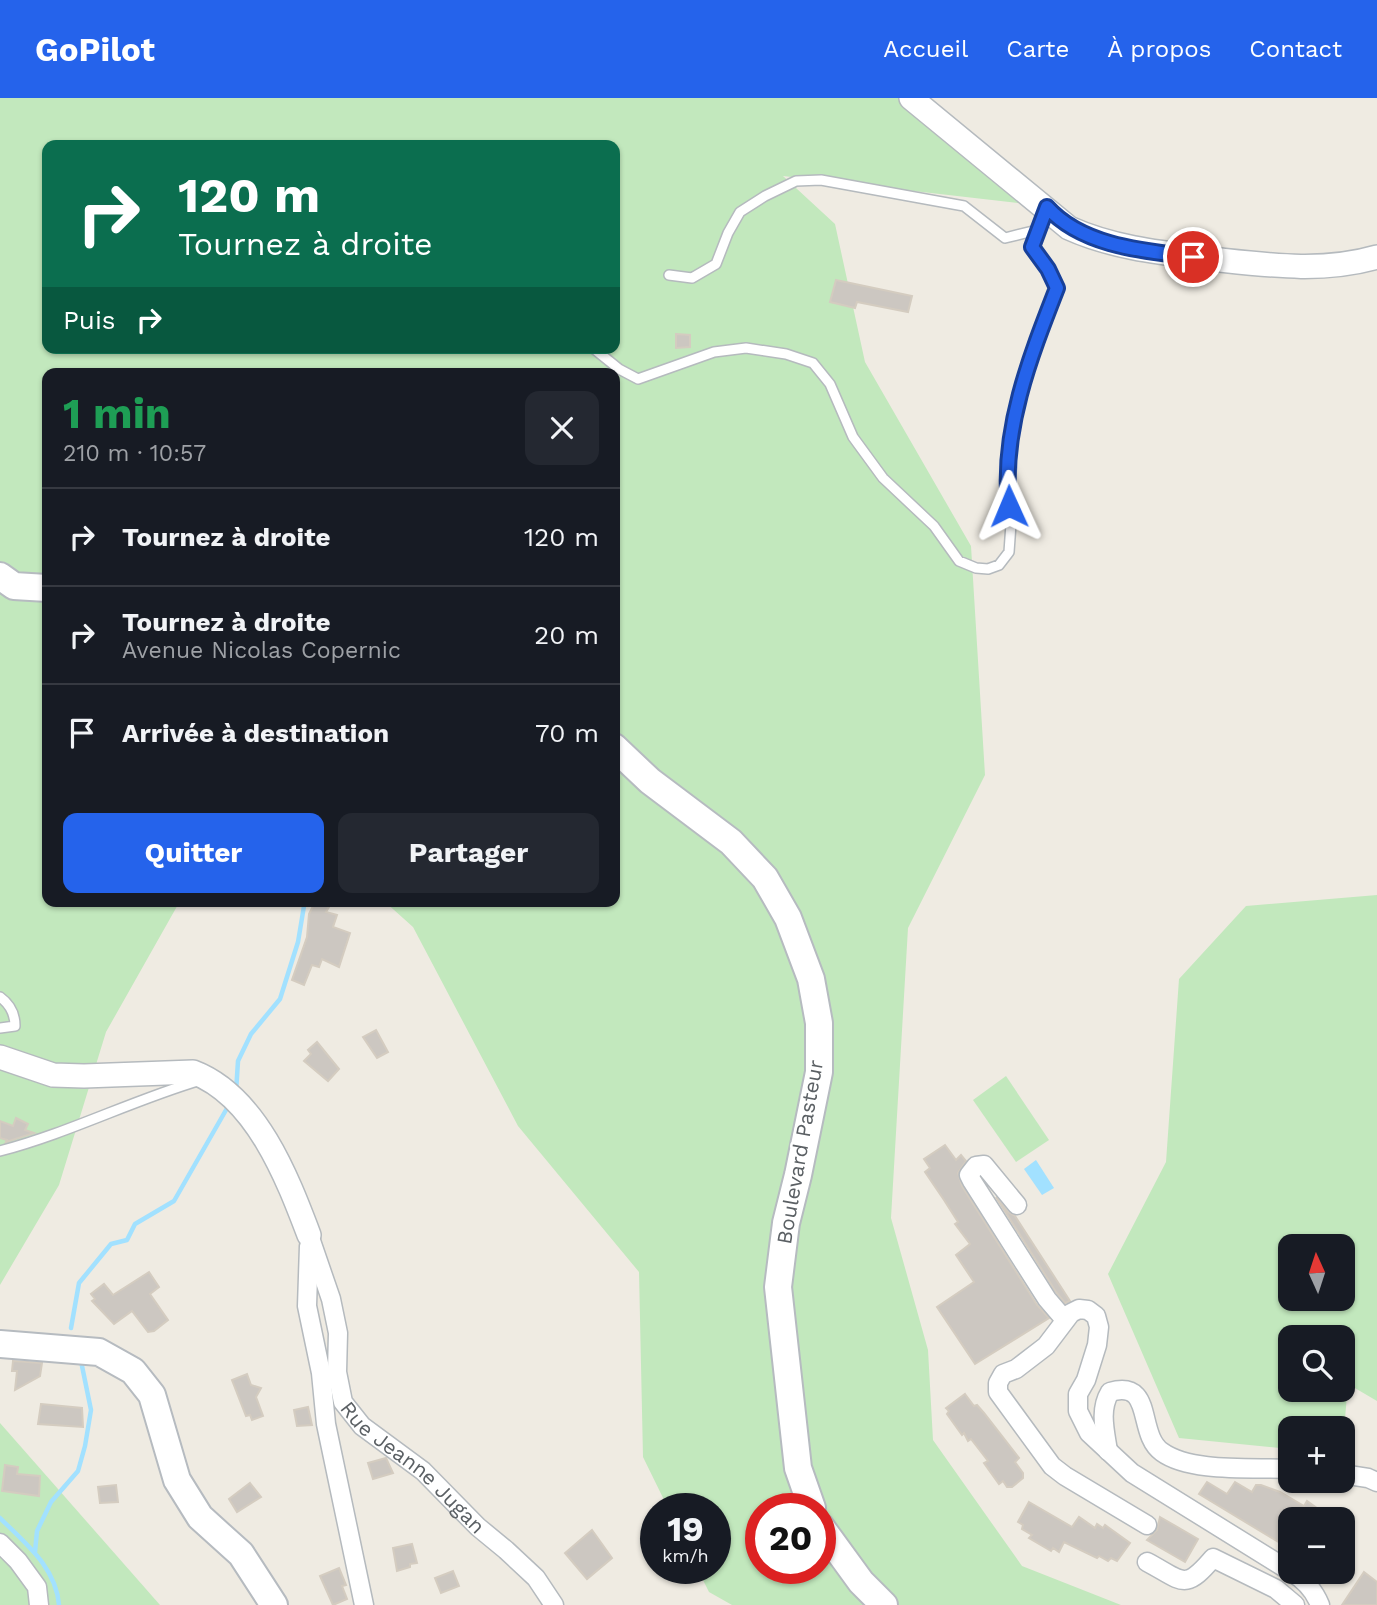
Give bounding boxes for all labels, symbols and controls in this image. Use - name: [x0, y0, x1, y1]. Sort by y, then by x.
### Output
- text: GoPilot: [35, 30, 155, 69]
- text: Accueil: [883, 35, 968, 63]
- text: Carte: [1006, 35, 1069, 63]
- text: À propos: [1107, 35, 1211, 63]
- text: Contact: [1249, 35, 1342, 63]
- text: 120 m: [178, 166, 320, 224]
- icon: right: [63, 168, 154, 259]
- text: Tournez à droite: [178, 225, 433, 263]
- pin: [1163, 227, 1223, 287]
- icon: arrive: [1174, 238, 1212, 276]
- icon: right: [130, 301, 168, 339]
- text: Puis: [63, 305, 116, 335]
- text: 1 min: [63, 389, 171, 438]
- button: close: [525, 391, 599, 465]
- text: 210 m · 10:57: [63, 440, 206, 467]
- position arrow: [972, 469, 1046, 543]
- icon: right: [63, 518, 101, 556]
- text: Tournez à droite: [122, 522, 331, 552]
- text: 120 m: [524, 522, 599, 552]
- text: Tournez à droite: [122, 607, 331, 637]
- icon: right: [63, 616, 101, 654]
- text: 20 m: [534, 620, 599, 650]
- text: Avenue Nicolas Copernic: [122, 637, 401, 664]
- icon: arrive: [63, 714, 101, 752]
- text: Arrivée à destination: [122, 718, 389, 748]
- text: 70 m: [535, 718, 599, 748]
- button: Quitter: [63, 813, 324, 893]
- button: Partager: [338, 813, 599, 893]
- street label: Boulevard Pasteur: [771, 1057, 828, 1246]
- north arrow: [1278, 1234, 1354, 1311]
- map controls: [1278, 1234, 1355, 1584]
- button: search: [1278, 1325, 1355, 1402]
- street label: Rue Jeanne Jugan: [335, 1396, 490, 1539]
- button: +: [1278, 1416, 1355, 1493]
- speed limit sign: 20: [745, 1493, 836, 1584]
- button: −: [1278, 1507, 1355, 1584]
- text: 19: [667, 1508, 704, 1550]
- text: km/h: [662, 1545, 709, 1566]

